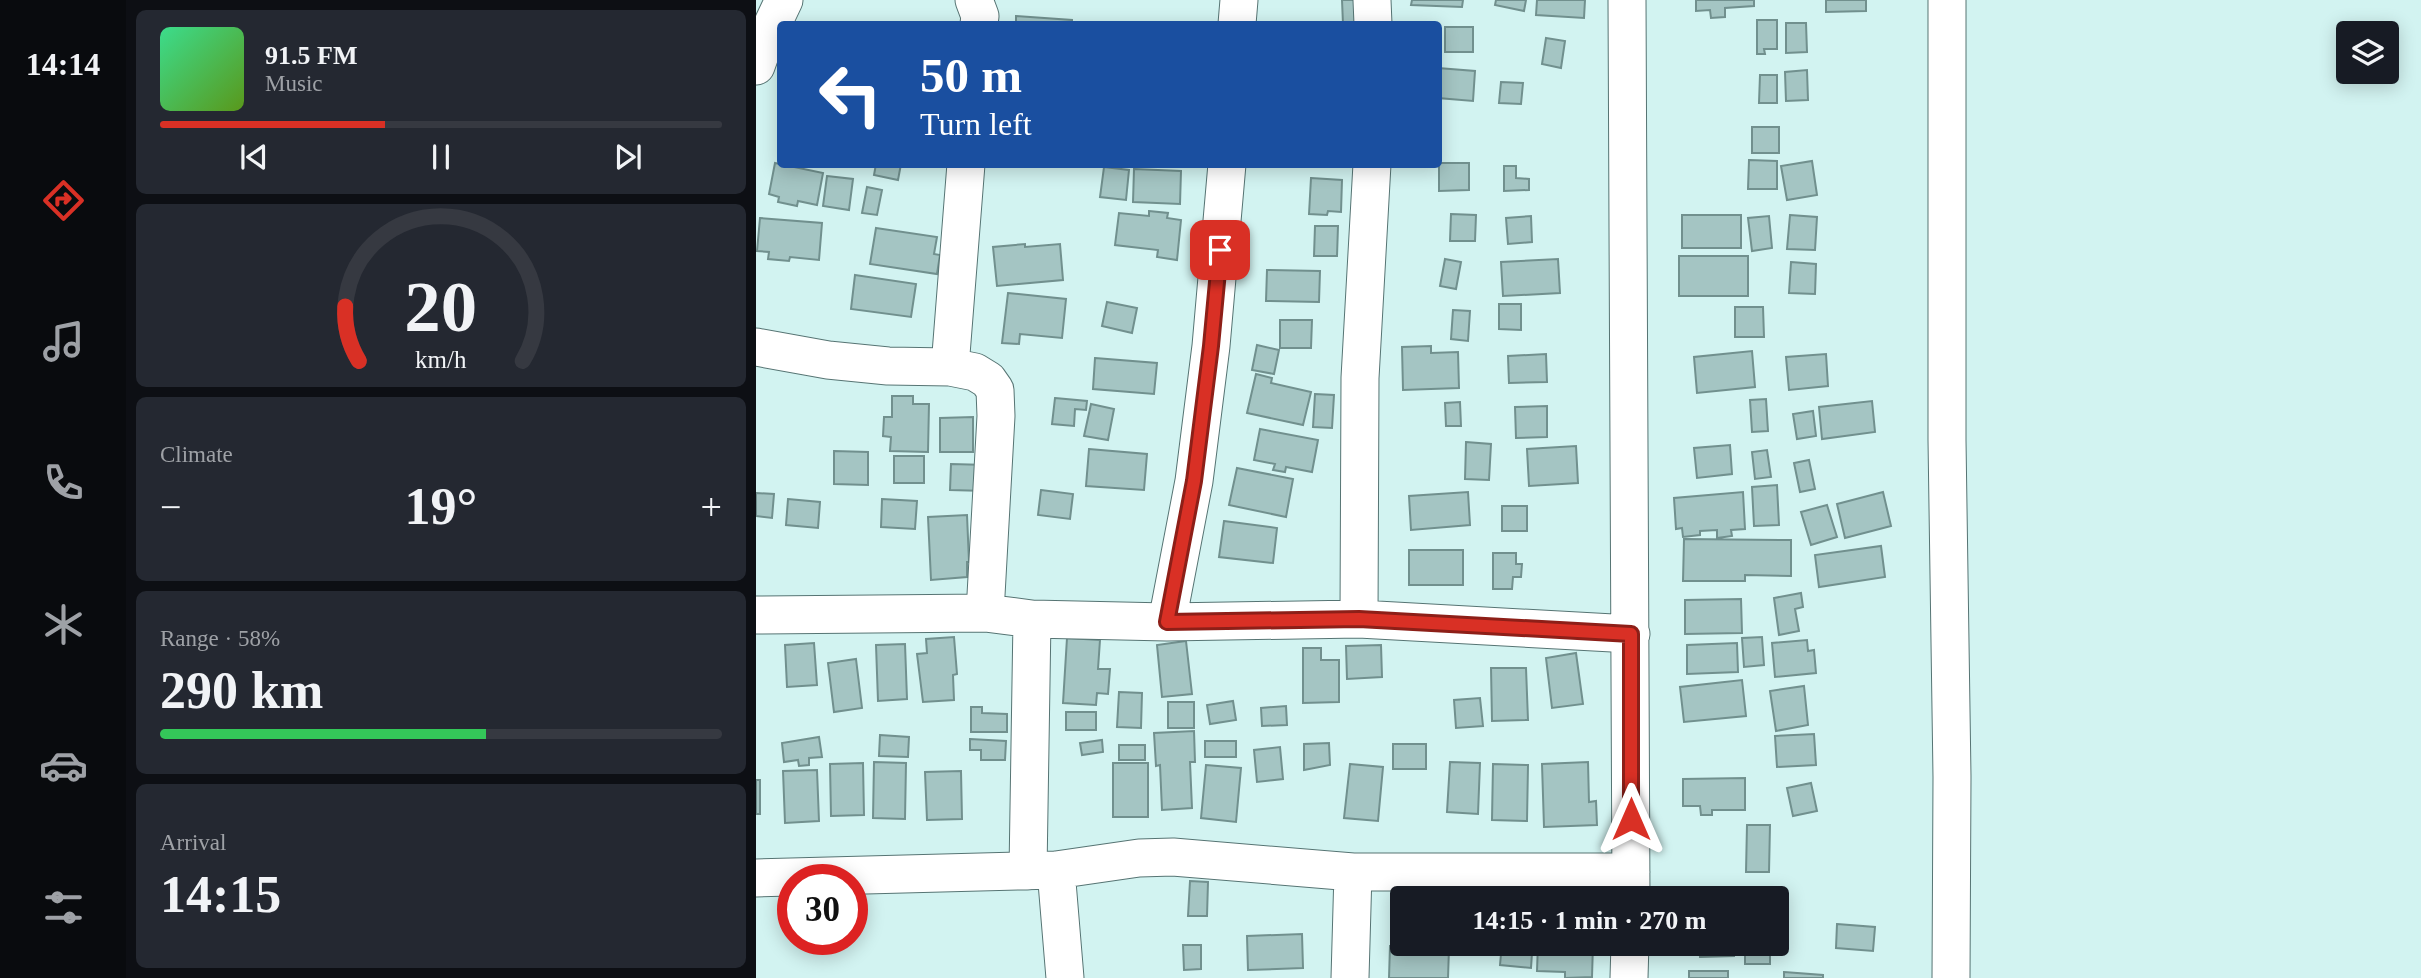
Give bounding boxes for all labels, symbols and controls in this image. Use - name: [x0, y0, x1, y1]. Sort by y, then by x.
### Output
- map controls: [2336, 21, 2399, 84]
- button: layers: [2336, 21, 2399, 84]
- text: 91.5 FM: [265, 41, 357, 70]
- text: 14:14: [26, 46, 100, 82]
- text: 50 m: [920, 48, 1022, 103]
- icon: left: [805, 49, 896, 140]
- text: Music: [265, 71, 323, 96]
- text: Turn left: [920, 106, 1032, 142]
- icon: previous: [235, 138, 273, 176]
- icon: pause: [422, 138, 460, 176]
- icon: next: [609, 138, 647, 176]
- icon: directions: [39, 176, 88, 225]
- pin: [1190, 220, 1250, 280]
- icon: arrive: [1201, 231, 1239, 269]
- text: 20: [405, 267, 477, 348]
- icon: music: [39, 317, 88, 366]
- text: km/h: [415, 346, 467, 373]
- text: Climate: [160, 442, 233, 467]
- icon: phone: [39, 458, 88, 507]
- text: 19°: [405, 478, 477, 535]
- text: −: [160, 486, 181, 528]
- text: +: [701, 486, 722, 528]
- icon: climate: [39, 600, 88, 649]
- text: Range · 58%: [160, 626, 280, 651]
- text: 290 km: [160, 662, 323, 719]
- icon: car: [39, 741, 88, 790]
- position arrow: [1594, 782, 1668, 856]
- text: Arrival: [160, 830, 226, 855]
- speed limit sign: 30: [777, 864, 868, 955]
- text: 14:15: [160, 866, 281, 923]
- icon: filters: [39, 883, 88, 932]
- text: 14:15 · 1 min · 270 m: [1473, 906, 1707, 935]

